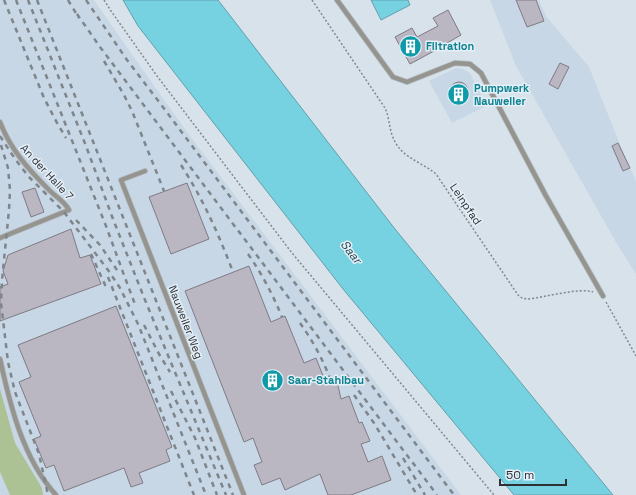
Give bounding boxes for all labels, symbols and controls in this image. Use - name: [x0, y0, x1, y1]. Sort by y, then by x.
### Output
- building icon: Filtration: [398, 33, 424, 59]
- place label: Filtration: [426, 39, 475, 53]
- building icon: Pumpwerk Nauweiler: [446, 81, 472, 107]
- place label: Pumpwerk Nauweiler: [474, 81, 530, 108]
- street label: An der Halle 7: [17, 141, 77, 203]
- street label: Leinpfad: [447, 181, 485, 227]
- water label: Saar: [337, 237, 366, 268]
- street label: Nauweiler Weg: [166, 283, 206, 361]
- building icon: Saar-Stahlbau: [259, 367, 285, 393]
- place label: Saar-Stahlbau: [288, 373, 364, 387]
- scale bar: [500, 461, 566, 487]
- text: 50 m: [506, 467, 534, 483]

